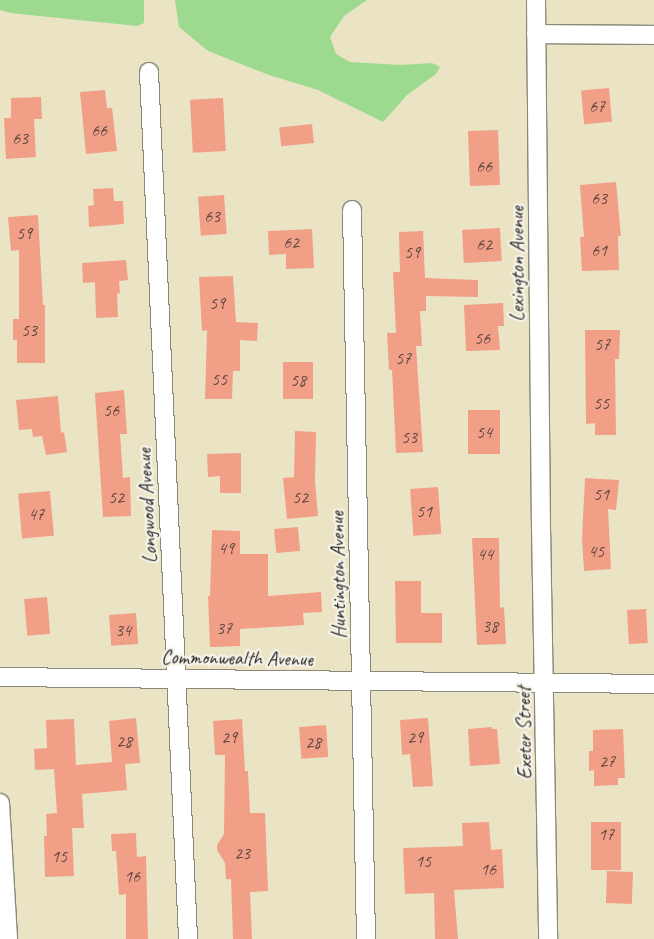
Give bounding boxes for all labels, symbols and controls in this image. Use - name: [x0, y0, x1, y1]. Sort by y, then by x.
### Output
- house number: 67: [589, 95, 605, 117]
- house number: 66: [91, 119, 107, 141]
- house number: 63: [12, 127, 28, 149]
- house number: 66: [476, 155, 492, 177]
- house number: 63: [591, 187, 607, 209]
- house number: 63: [204, 205, 220, 227]
- street label: Lexington Avenue: [505, 206, 529, 322]
- house number: 59: [16, 222, 32, 244]
- house number: 62: [283, 231, 299, 253]
- house number: 62: [476, 233, 492, 255]
- house number: 61: [591, 239, 607, 261]
- house number: 59: [404, 241, 420, 263]
- house number: 59: [209, 292, 225, 314]
- house number: 53: [21, 319, 37, 341]
- house number: 56: [474, 327, 490, 349]
- house number: 57: [594, 333, 610, 355]
- house number: 57: [395, 347, 411, 369]
- house number: 55: [211, 368, 227, 390]
- house number: 58: [290, 369, 306, 391]
- house number: 55: [593, 392, 609, 414]
- house number: 56: [103, 399, 119, 421]
- house number: 54: [476, 421, 492, 443]
- house number: 53: [401, 426, 417, 448]
- street label: Longwood Avenue: [132, 448, 162, 564]
- house number: 51: [593, 483, 609, 505]
- house number: 52: [108, 486, 124, 508]
- house number: 52: [292, 486, 308, 508]
- house number: 51: [416, 500, 432, 522]
- house number: 47: [28, 503, 44, 525]
- street label: Huntington Avenue: [325, 511, 351, 639]
- house number: 49: [218, 537, 234, 559]
- house number: 45: [588, 540, 604, 562]
- house number: 44: [477, 543, 493, 565]
- house number: 38: [482, 615, 498, 637]
- house number: 37: [216, 617, 232, 639]
- house number: 34: [115, 619, 131, 641]
- street label: Commonwealth Avenue: [161, 645, 313, 671]
- street label: Exeter Street: [511, 686, 537, 780]
- house number: 29: [221, 726, 237, 748]
- house number: 29: [407, 726, 423, 748]
- house number: 28: [116, 730, 132, 752]
- house number: 28: [305, 731, 321, 753]
- house number: 27: [599, 750, 615, 772]
- house number: 17: [598, 823, 614, 845]
- house number: 23: [234, 842, 250, 864]
- house number: 15: [51, 845, 67, 867]
- house number: 15: [415, 850, 431, 872]
- house number: 16: [480, 858, 496, 880]
- house number: 16: [124, 865, 140, 887]

